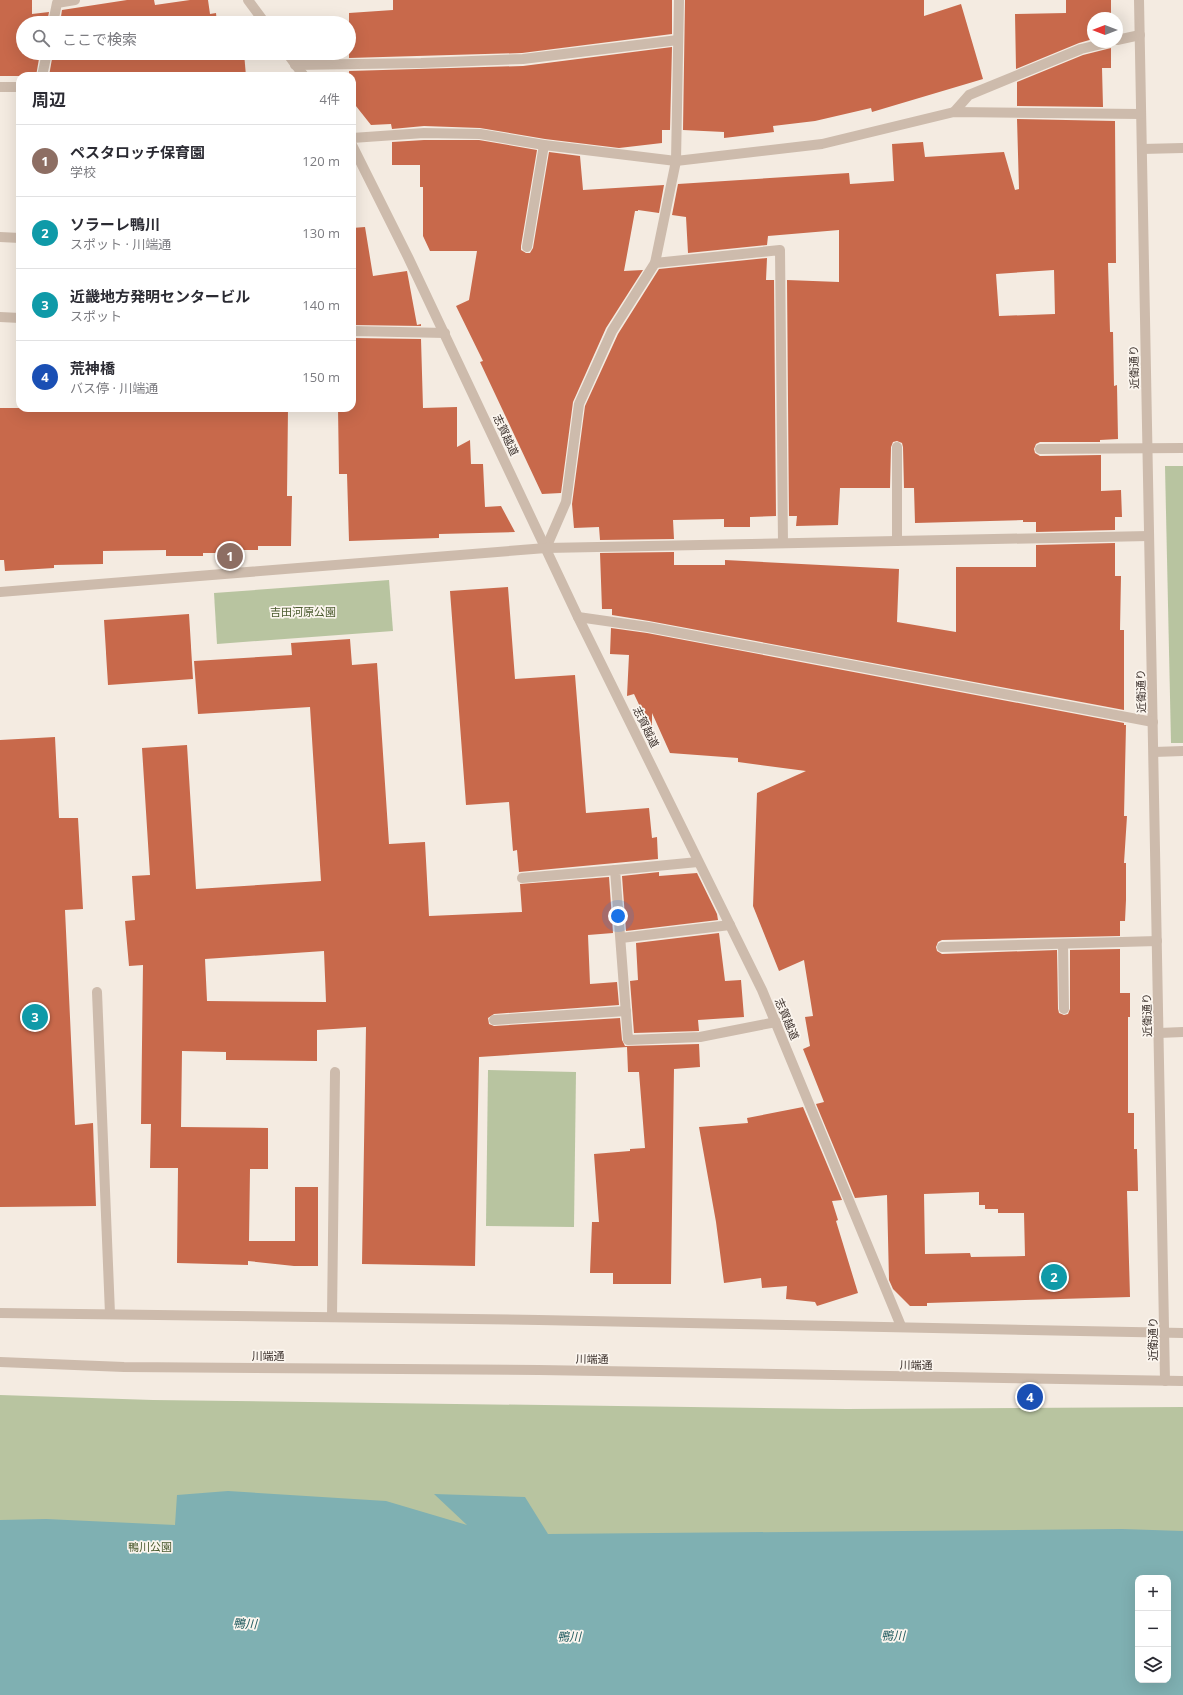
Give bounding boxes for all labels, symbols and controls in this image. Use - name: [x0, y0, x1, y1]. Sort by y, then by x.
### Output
- north arrow: [1087, 12, 1123, 48]
- search box: [16, 16, 356, 60]
- icon: search: [30, 27, 52, 49]
- text: ここで検索: [62, 29, 137, 49]
- text: 周辺: [32, 88, 66, 111]
- text: 4件: [320, 90, 340, 108]
- text: ペスタロッチ保育園: [70, 142, 205, 162]
- text: 1: [41, 152, 49, 170]
- text: 120 m: [302, 152, 340, 170]
- text: 学校: [70, 163, 96, 181]
- text: ソラーレ鴨川: [70, 214, 160, 234]
- text: 2: [41, 224, 49, 242]
- text: 130 m: [302, 224, 340, 242]
- text: スポット · 川端通: [70, 235, 171, 253]
- text: 近畿地方発明センタービル: [70, 286, 250, 306]
- text: 3: [41, 296, 49, 314]
- text: 140 m: [302, 296, 340, 314]
- text: スポット: [70, 307, 122, 325]
- street label: 近衛通り: [1126, 345, 1141, 389]
- text: 荒神橋: [70, 358, 115, 378]
- text: 4: [41, 368, 49, 386]
- text: 150 m: [302, 368, 340, 386]
- text: バス停 · 川端通: [70, 379, 158, 397]
- street label: 志賀越道: [490, 412, 523, 458]
- pin: 1: [217, 541, 243, 571]
- park label: 吉田河原公園: [270, 604, 336, 619]
- street label: 近衛通り: [1133, 669, 1148, 713]
- street label: 志賀越道: [630, 704, 663, 750]
- your location: [608, 906, 628, 926]
- street label: 近衛通り: [1139, 993, 1154, 1037]
- street label: 志賀越道: [772, 996, 803, 1042]
- pin: 3: [22, 1002, 48, 1032]
- pin: 2: [1041, 1262, 1067, 1292]
- street label: 近衛通り: [1145, 1317, 1160, 1361]
- street label: 川端通: [252, 1348, 285, 1363]
- street label: 川端通: [575, 1351, 609, 1366]
- street label: 川端通: [899, 1357, 933, 1372]
- pin: 4: [1017, 1382, 1043, 1412]
- park label: 鴨川公園: [128, 1539, 172, 1554]
- map controls: [1135, 1575, 1171, 1683]
- button: +: [1135, 1575, 1171, 1611]
- button: −: [1135, 1611, 1171, 1647]
- water label: 鴨川: [233, 1615, 259, 1632]
- water label: 鴨川: [881, 1627, 907, 1644]
- water label: 鴨川: [557, 1628, 583, 1645]
- button: layers: [1135, 1647, 1171, 1683]

